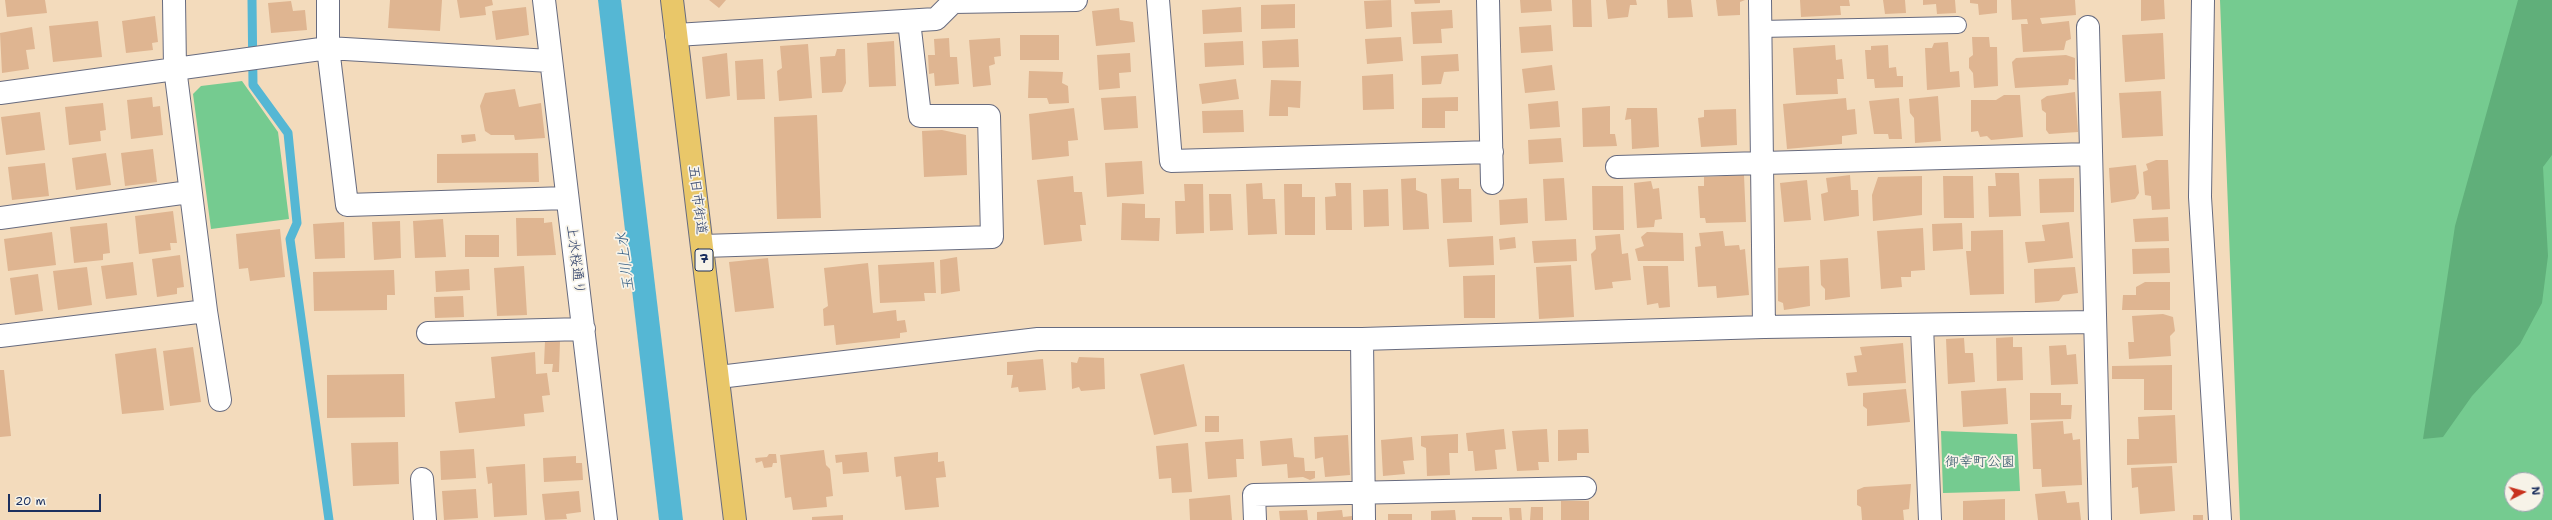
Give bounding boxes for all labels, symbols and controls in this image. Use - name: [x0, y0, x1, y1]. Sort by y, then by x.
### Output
- street label: 五日市街道: [684, 164, 710, 236]
- street label: 上水桜通り: [562, 224, 588, 296]
- water label: 玉川上水: [613, 231, 639, 293]
- road number: 7: [695, 249, 713, 271]
- park label: 御幸町公園: [1945, 454, 2015, 470]
- north arrow: [2504, 472, 2544, 512]
- scale bar: [10, 486, 103, 512]
- text: N: [2528, 486, 2543, 496]
- text: 20 m: [15, 493, 46, 509]

